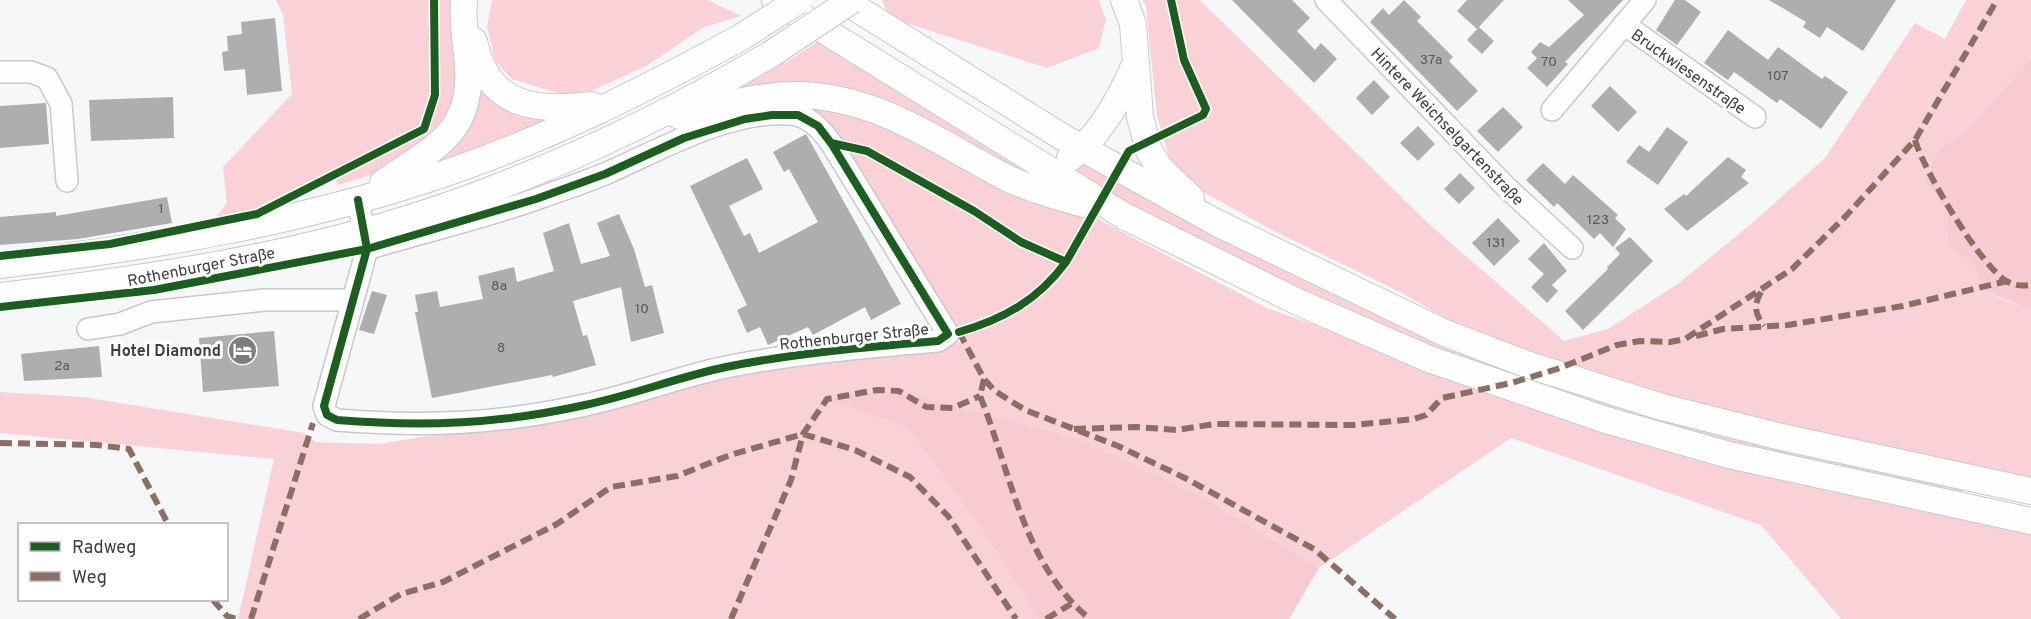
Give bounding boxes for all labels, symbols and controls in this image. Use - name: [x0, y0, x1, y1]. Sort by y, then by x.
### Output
- street label: Bruckwiesenstraße: [1627, 26, 1749, 120]
- street label: Hintere Weichselgartenstraße: [1366, 44, 1527, 211]
- house number: 37a: [1420, 52, 1442, 69]
- house number: 70: [1541, 54, 1557, 71]
- house number: 107: [1767, 68, 1789, 85]
- house number: 1: [158, 201, 164, 218]
- house number: 123: [1587, 212, 1609, 229]
- house number: 131: [1487, 235, 1505, 252]
- street label: Rothenburger Straße: [126, 244, 277, 292]
- house number: 8a: [491, 278, 507, 295]
- house number: 10: [635, 301, 649, 318]
- street label: Rothenburger Straße: [779, 320, 930, 356]
- hotel icon: Hotel Diamond: [226, 334, 258, 366]
- house number: 8: [497, 340, 505, 357]
- place label: Hotel Diamond: [110, 342, 221, 362]
- house number: 2a: [54, 358, 70, 375]
- legend: [18, 523, 228, 601]
- text: Radweg: [72, 537, 136, 560]
- text: Weg: [72, 567, 107, 590]

